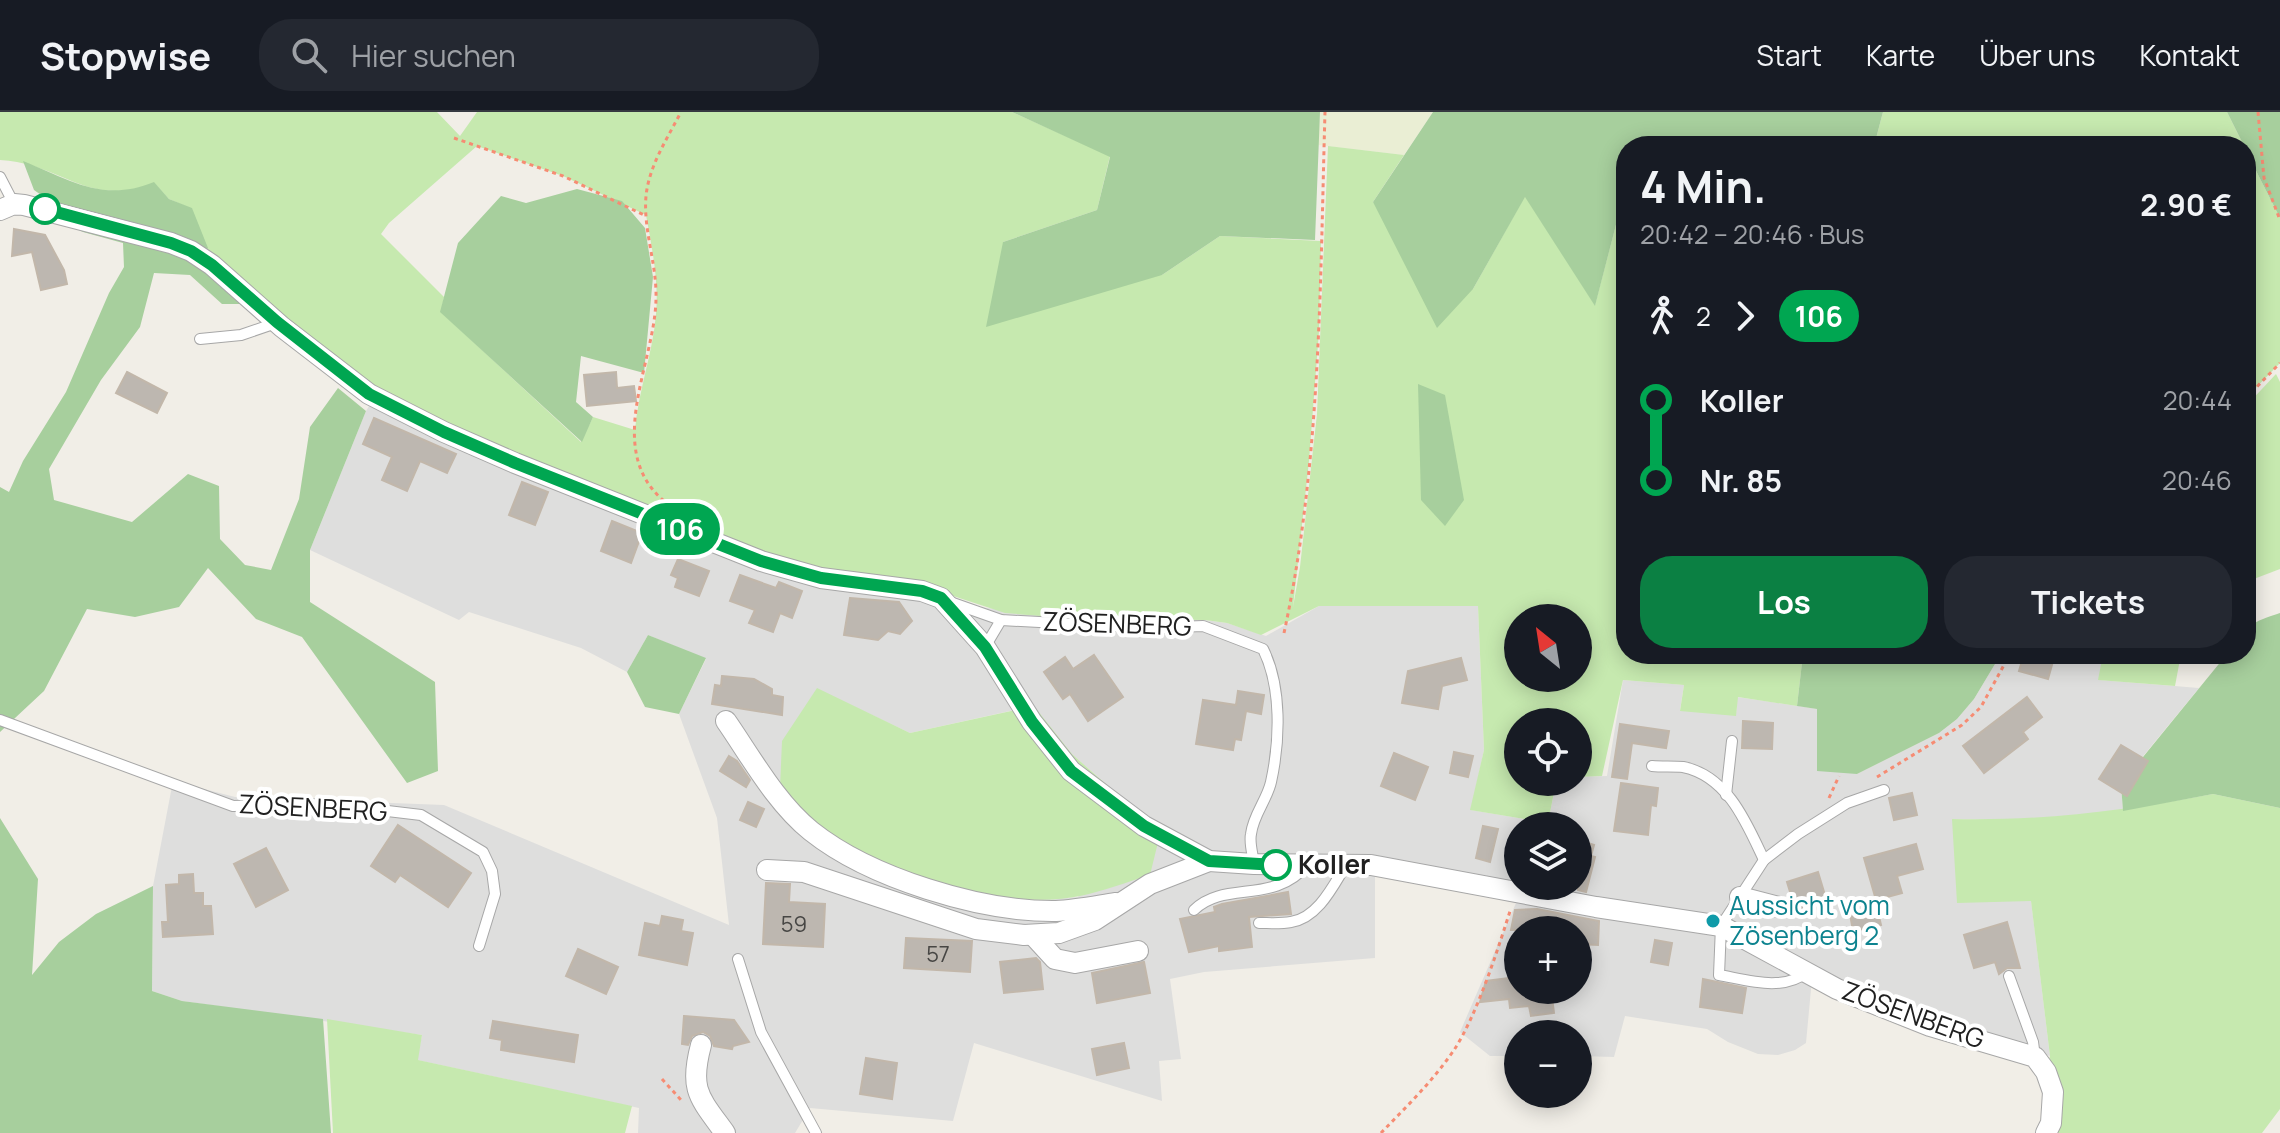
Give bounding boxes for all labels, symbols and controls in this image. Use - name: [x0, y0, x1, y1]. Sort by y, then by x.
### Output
- search box: [259, 19, 819, 91]
- text: Stopwise: [40, 29, 211, 81]
- icon: search: [287, 33, 331, 77]
- text: Hier suchen: [351, 35, 516, 76]
- text: Start: [1757, 36, 1822, 74]
- text: Karte: [1866, 36, 1935, 74]
- text: Über uns: [1979, 36, 2095, 74]
- text: Kontakt: [2139, 36, 2240, 74]
- text: 4 Min.: [1640, 156, 1766, 216]
- text: 2.90 €: [2140, 184, 2232, 225]
- unlabelled marker: [30, 194, 60, 224]
- text: 20:42 – 20:46 · Bus: [1640, 216, 1864, 252]
- icon: walk: [1640, 294, 1684, 338]
- icon: forward: [1723, 294, 1767, 338]
- text: 106: [1795, 297, 1843, 335]
- text: 2: [1696, 298, 1711, 334]
- text: Koller: [1700, 380, 1784, 421]
- text: 20:44: [2163, 382, 2232, 418]
- text: Nr. 85: [1700, 460, 1782, 501]
- text: 20:46: [2162, 462, 2232, 498]
- line badge: 106: [634, 503, 726, 555]
- text: 106: [656, 510, 704, 548]
- button: Los: [1640, 556, 1928, 648]
- button: Tickets: [1944, 556, 2232, 648]
- street label: ZÖSENBERG: [1042, 602, 1192, 644]
- north arrow: [1504, 604, 1592, 692]
- map controls: [1504, 604, 1592, 1108]
- button: locate: [1504, 708, 1592, 796]
- street label: ZÖSENBERG: [238, 785, 388, 829]
- button: layers: [1504, 812, 1592, 900]
- place label: Koller: [1298, 846, 1370, 882]
- marker: Koller: [1261, 850, 1291, 880]
- place label: Aussicht vom Zösenberg 2: [1729, 887, 1890, 953]
- house number: 59: [781, 909, 807, 939]
- marker: Aussicht vom Zösenberg 2: [1704, 912, 1722, 930]
- button: +: [1504, 916, 1592, 1004]
- house number: 57: [926, 939, 950, 969]
- street label: ZÖSENBERG: [1837, 972, 1989, 1056]
- button: −: [1504, 1020, 1592, 1108]

